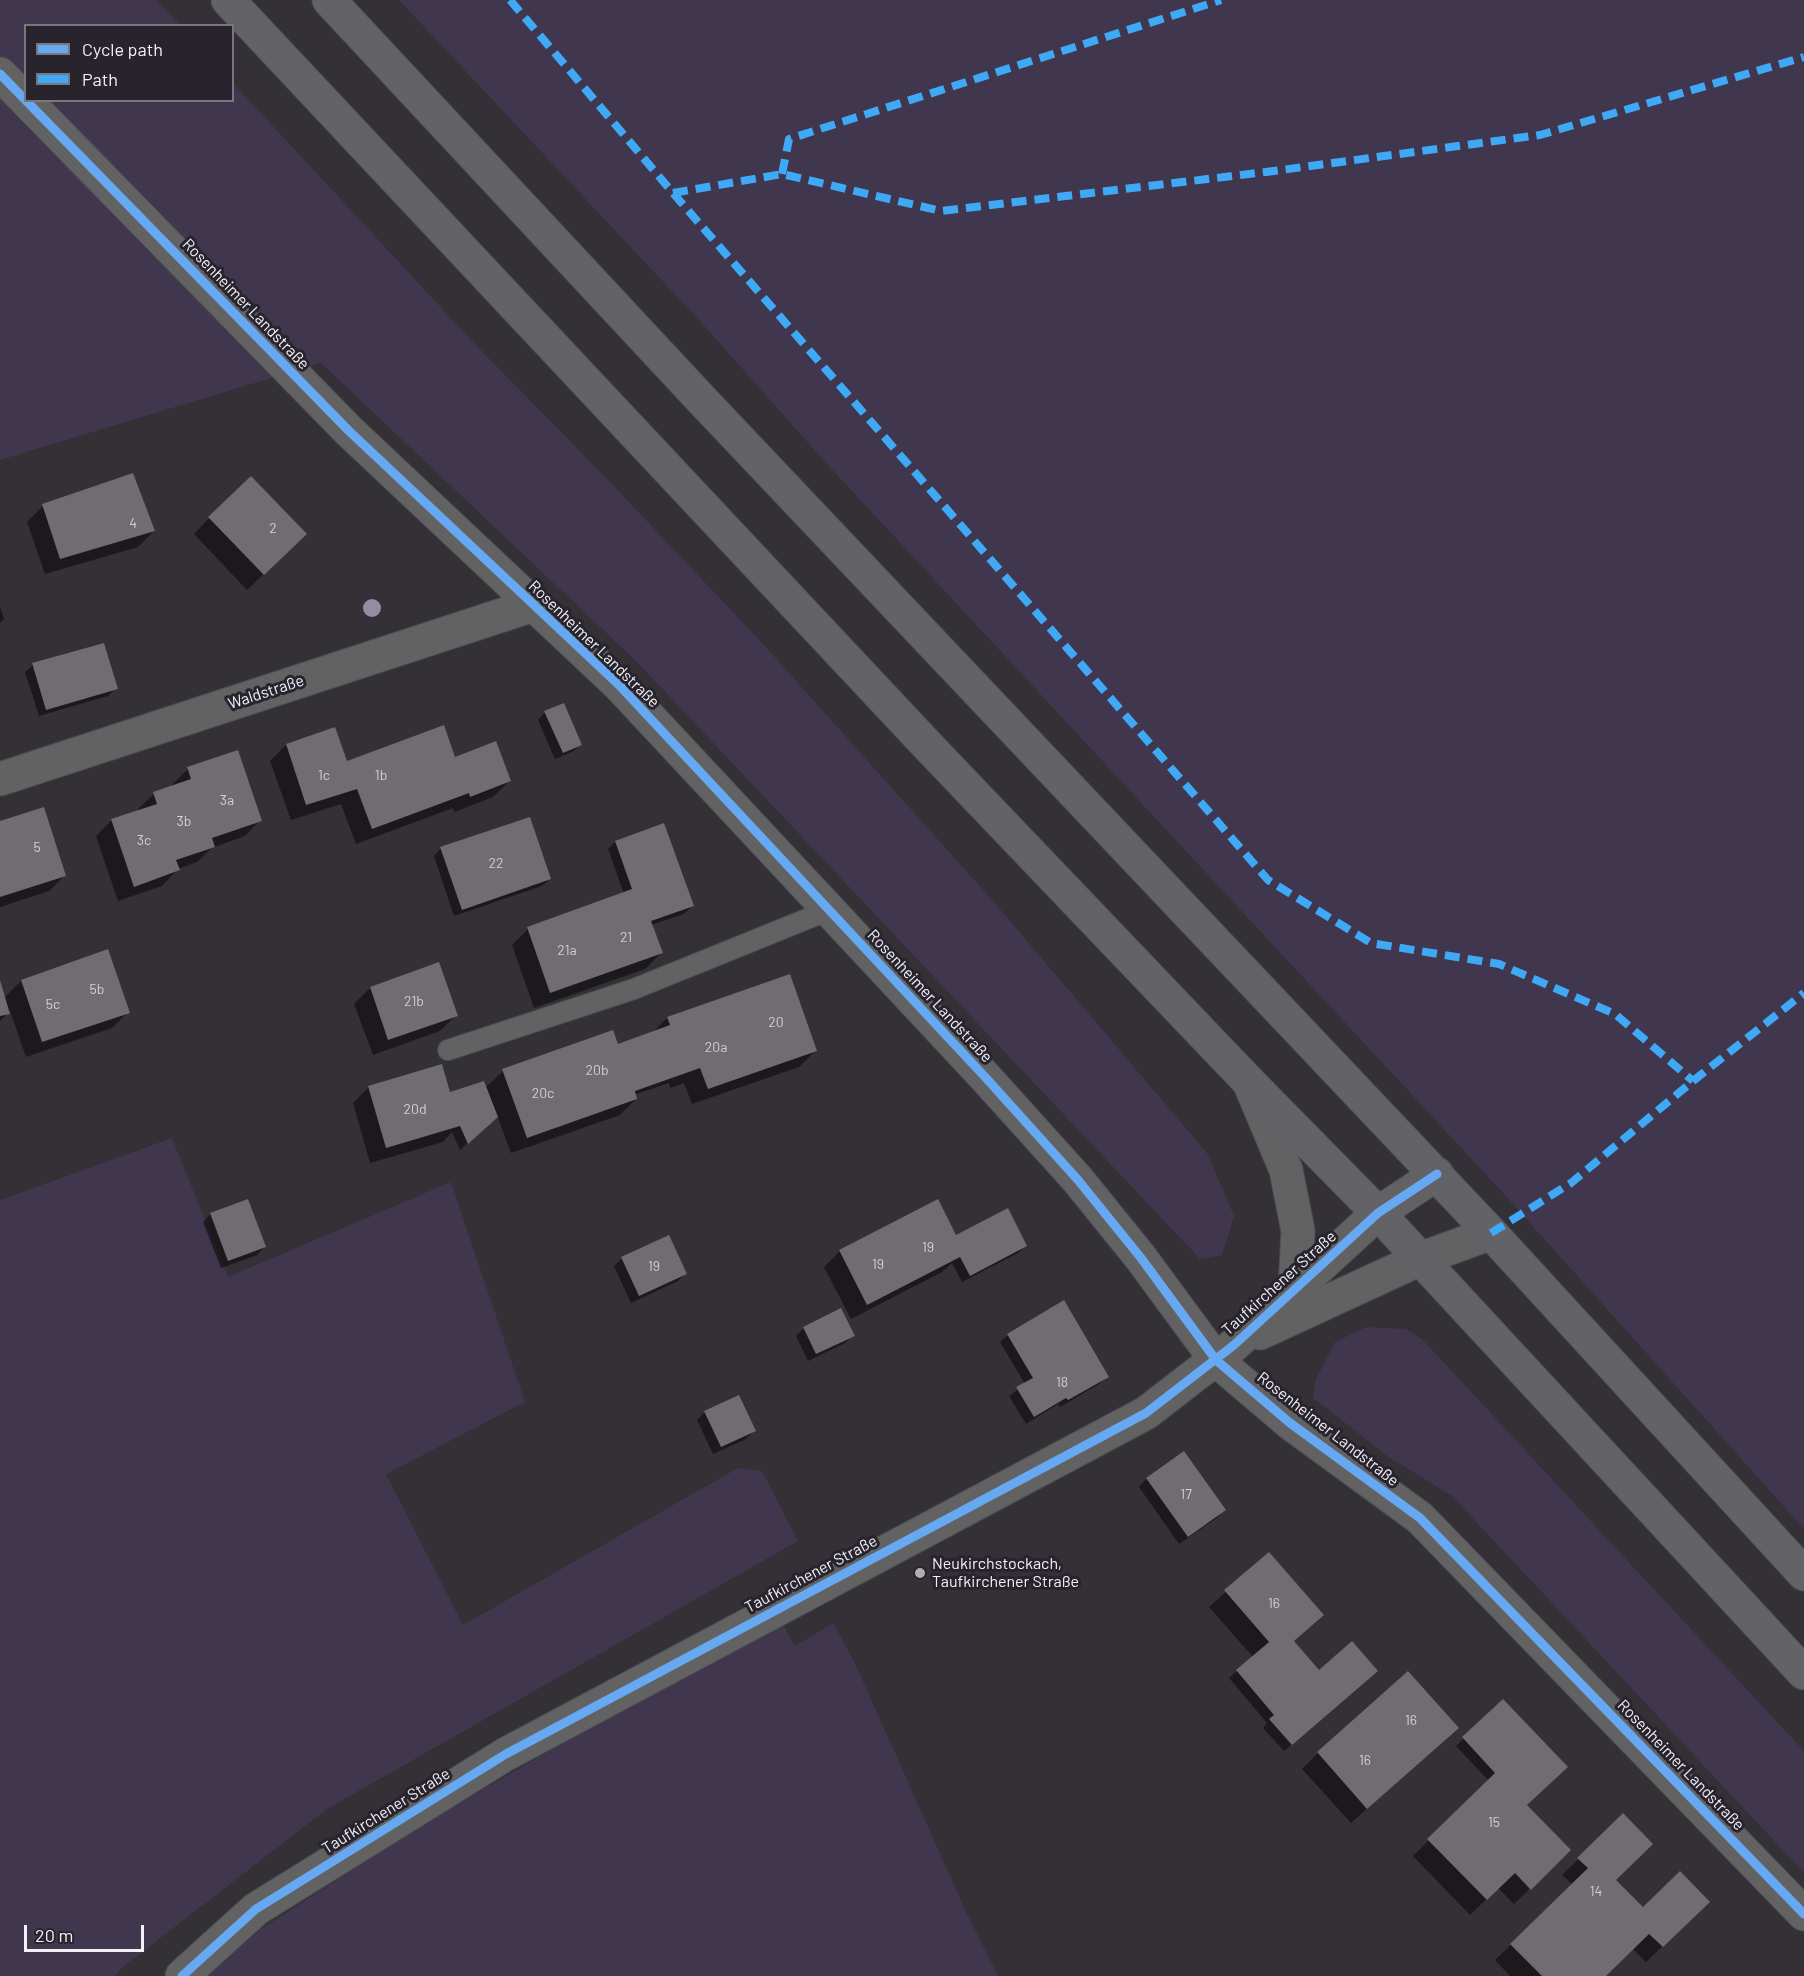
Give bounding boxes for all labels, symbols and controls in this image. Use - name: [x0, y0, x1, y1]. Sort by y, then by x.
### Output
- legend: [24, 24, 234, 102]
- text: Cycle path: [82, 38, 163, 60]
- text: Path: [82, 68, 118, 90]
- street label: Rosenheimer Landstraße: [178, 235, 314, 373]
- house number: 4: [129, 515, 137, 531]
- house number: 2: [269, 520, 277, 536]
- street label: Rosenheimer Landstraße: [525, 576, 663, 712]
- street label: Waldstraße: [226, 671, 306, 713]
- house number: 1c: [318, 767, 330, 783]
- house number: 1b: [375, 767, 387, 783]
- house number: 3a: [220, 792, 234, 808]
- house number: 3b: [177, 813, 191, 829]
- house number: 3c: [137, 832, 151, 848]
- house number: 5: [33, 839, 41, 855]
- house number: 22: [488, 855, 504, 871]
- street label: Rosenheimer Landstraße: [863, 926, 997, 1066]
- house number: 21: [620, 929, 632, 945]
- house number: 21a: [557, 942, 577, 958]
- house number: 5b: [90, 981, 104, 997]
- house number: 21b: [404, 993, 424, 1009]
- house number: 5c: [46, 996, 60, 1012]
- house number: 20: [768, 1014, 784, 1030]
- house number: 20a: [705, 1039, 727, 1055]
- house number: 20b: [585, 1062, 609, 1078]
- house number: 20c: [532, 1085, 554, 1101]
- house number: 20d: [403, 1101, 427, 1117]
- street label: Taufkirchener Straße: [1218, 1227, 1340, 1339]
- house number: 19: [922, 1239, 934, 1255]
- house number: 19: [872, 1256, 884, 1272]
- house number: 19: [648, 1258, 660, 1274]
- street label: Rosenheimer Landstraße: [1253, 1368, 1403, 1490]
- house number: 18: [1056, 1374, 1068, 1390]
- house number: 17: [1180, 1486, 1192, 1502]
- street label: Taufkirchener Straße: [742, 1531, 880, 1617]
- place label: Neukirchstockach, Taufkirchener Straße: [932, 1554, 1079, 1592]
- marker: Neukirchstockach, Taufkirchener Straße: [913, 1566, 927, 1580]
- house number: 16: [1268, 1595, 1280, 1611]
- street label: Rosenheimer Landstraße: [1613, 1696, 1749, 1834]
- house number: 16: [1405, 1712, 1417, 1728]
- house number: 16: [1359, 1752, 1371, 1768]
- street label: Taufkirchener Straße: [319, 1764, 453, 1858]
- house number: 15: [1488, 1814, 1500, 1830]
- house number: 14: [1590, 1883, 1602, 1899]
- scale bar: [27, 1913, 147, 1951]
- text: 20 m: [35, 1924, 73, 1946]

